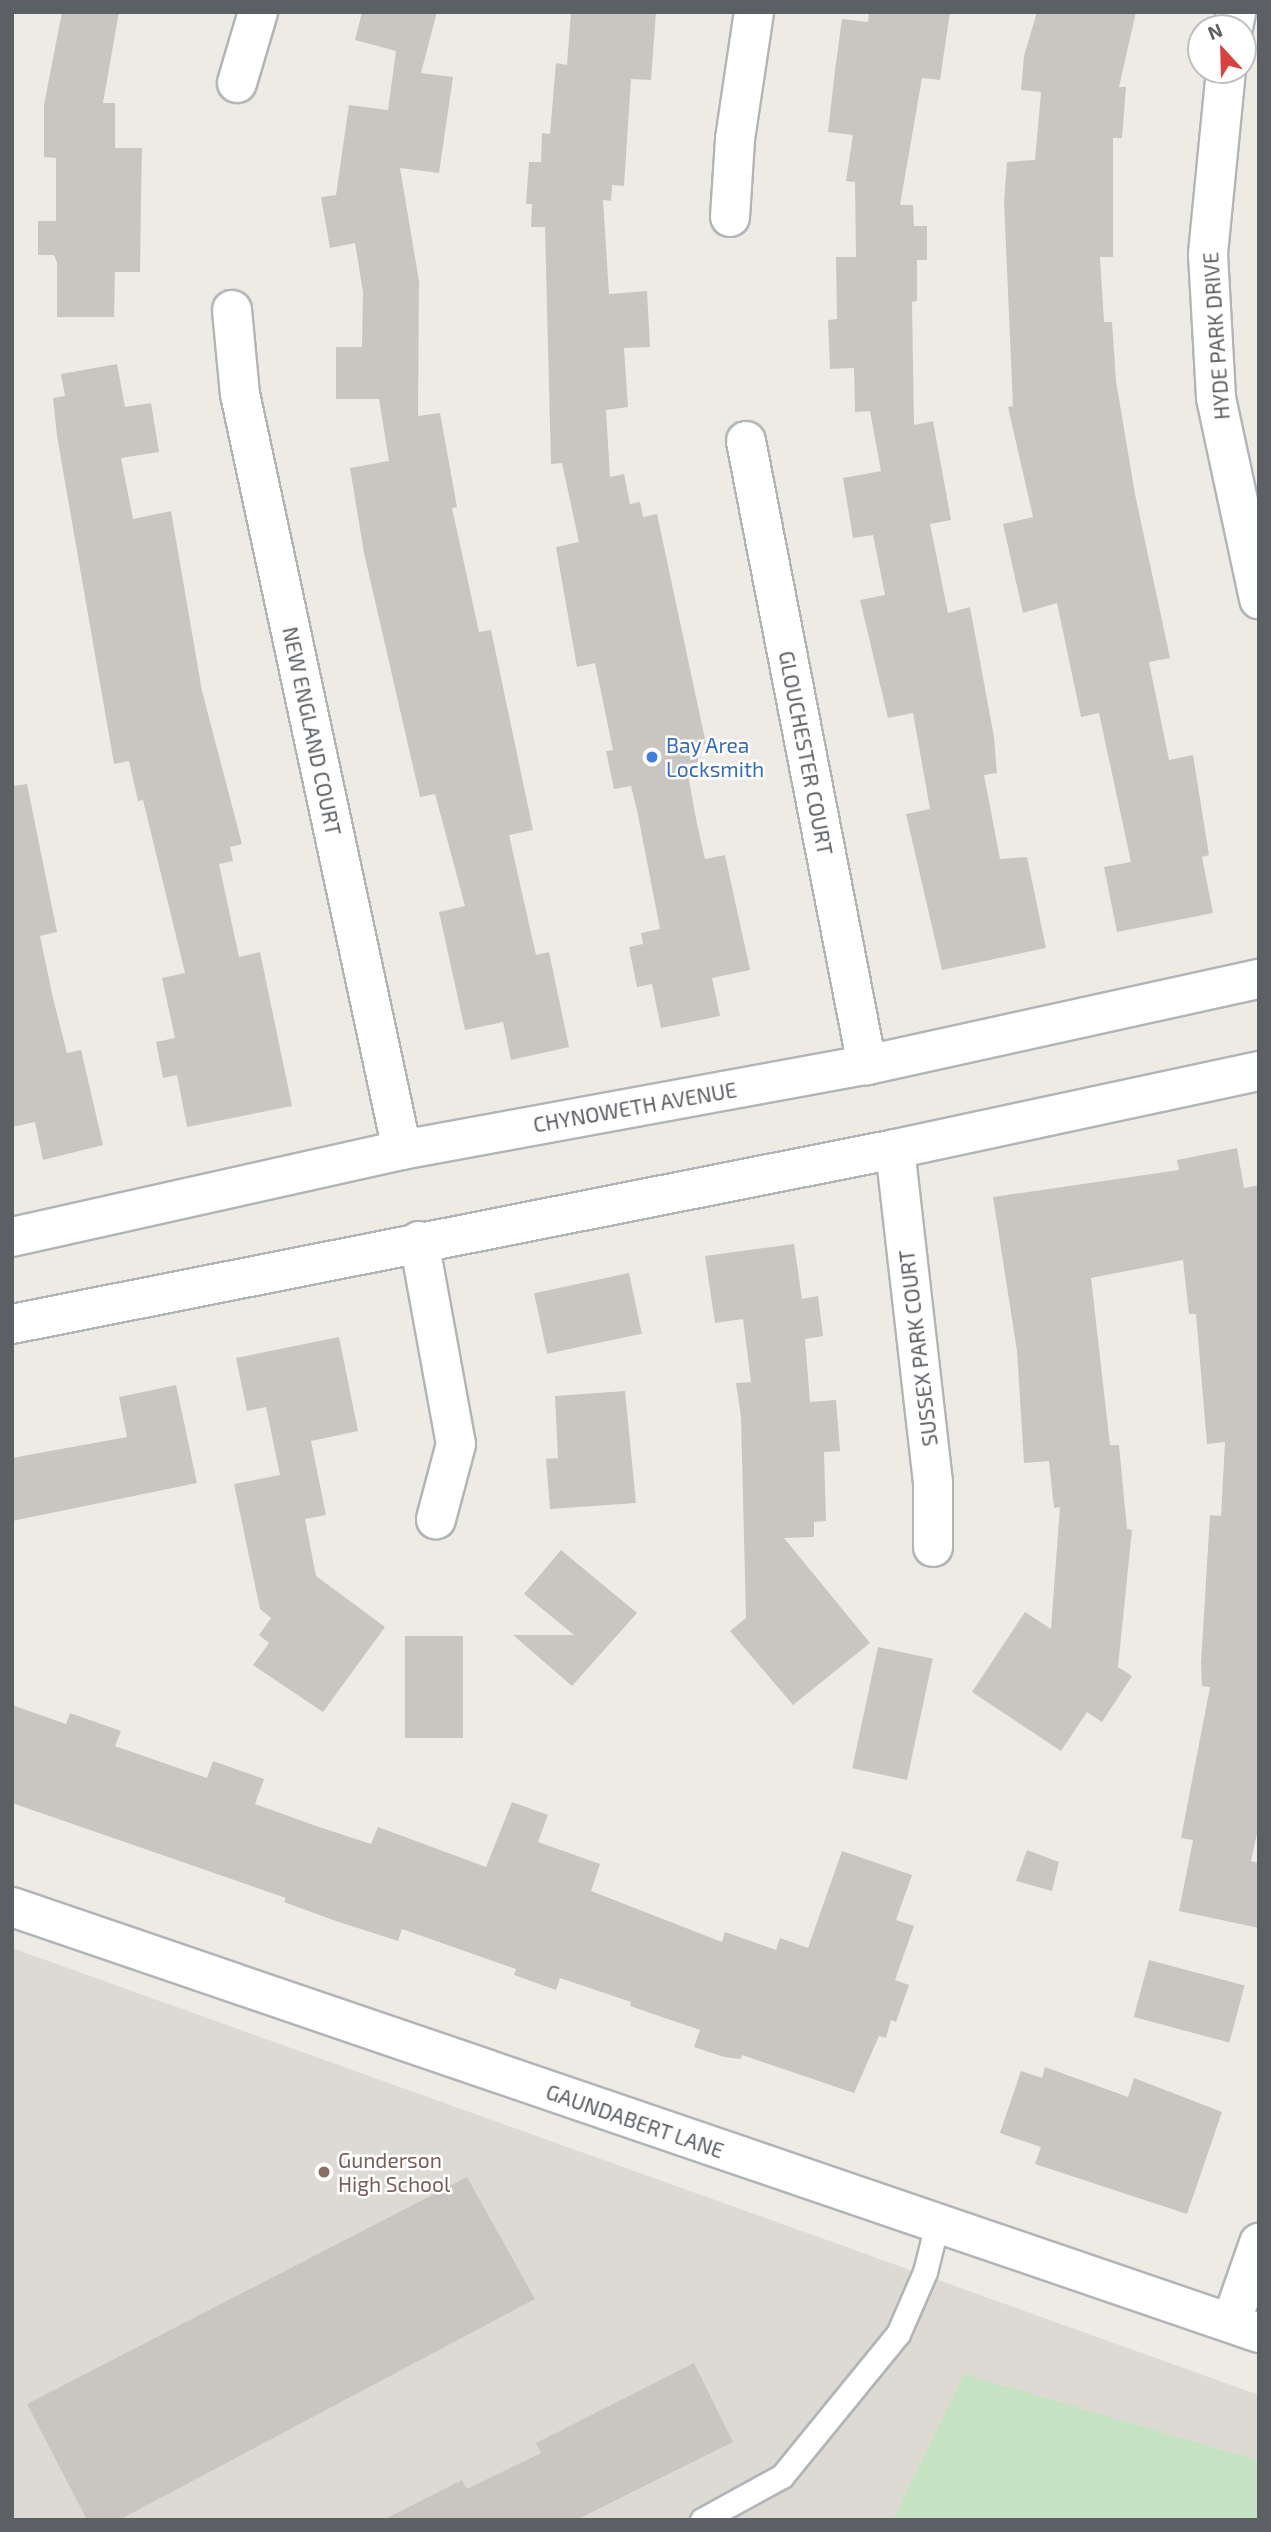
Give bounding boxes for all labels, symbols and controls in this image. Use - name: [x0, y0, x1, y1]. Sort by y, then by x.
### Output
- north arrow: [1187, 14, 1257, 84]
- text: N: [1204, 18, 1225, 44]
- street label: HYDE PARK DRIVE: [1198, 251, 1234, 421]
- street label: NEW ENGLAND COURT: [278, 624, 346, 838]
- street label: GLOUCHESTER COURT: [774, 649, 838, 857]
- place label: Bay Area Locksmith: [666, 732, 764, 782]
- marker: Bay Area Locksmith: [644, 749, 660, 765]
- street label: CHYNOWETH AVENUE: [531, 1077, 739, 1137]
- street label: SUSSEX PARK COURT: [893, 1248, 943, 1448]
- street label: GAUNDABERT LANE: [543, 2079, 727, 2163]
- place label: Gunderson High School: [338, 2147, 450, 2197]
- marker: Gunderson High School: [316, 2164, 332, 2180]

